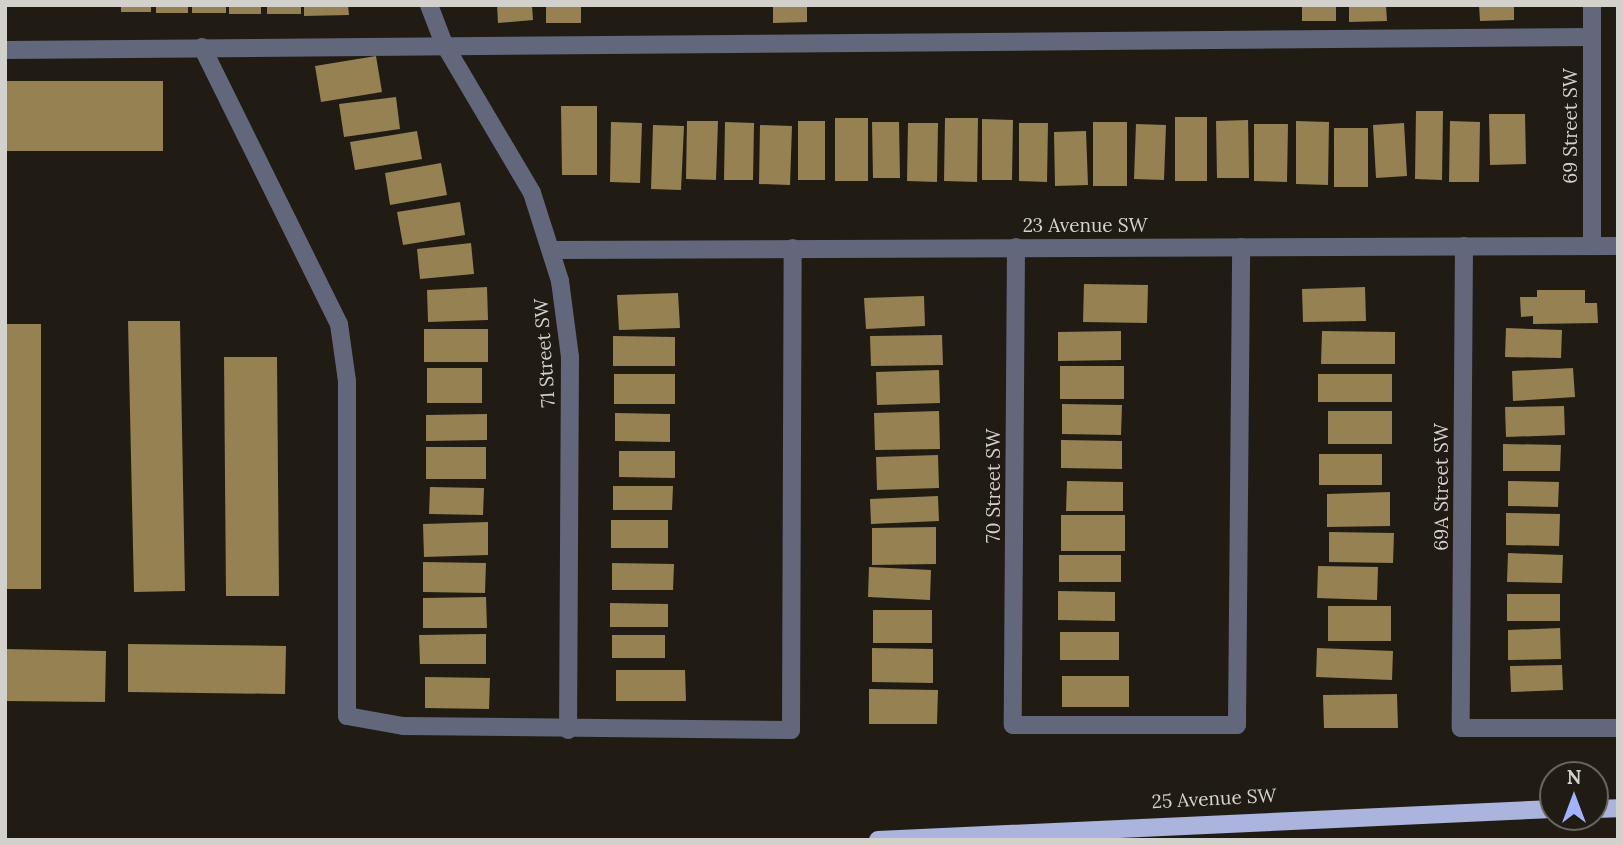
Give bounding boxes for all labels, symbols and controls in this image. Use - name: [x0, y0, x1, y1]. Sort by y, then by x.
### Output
- street label: 69 Street SW: [1560, 68, 1582, 184]
- street label: 23 Avenue SW: [1023, 215, 1147, 237]
- street label: 71 Street SW: [530, 298, 560, 408]
- street label: 69A Street SW: [1431, 423, 1453, 551]
- street label: 70 Street SW: [983, 429, 1005, 543]
- north arrow: [1539, 761, 1609, 831]
- text: N: [1567, 765, 1581, 789]
- street label: 25 Avenue SW: [1151, 784, 1277, 814]

